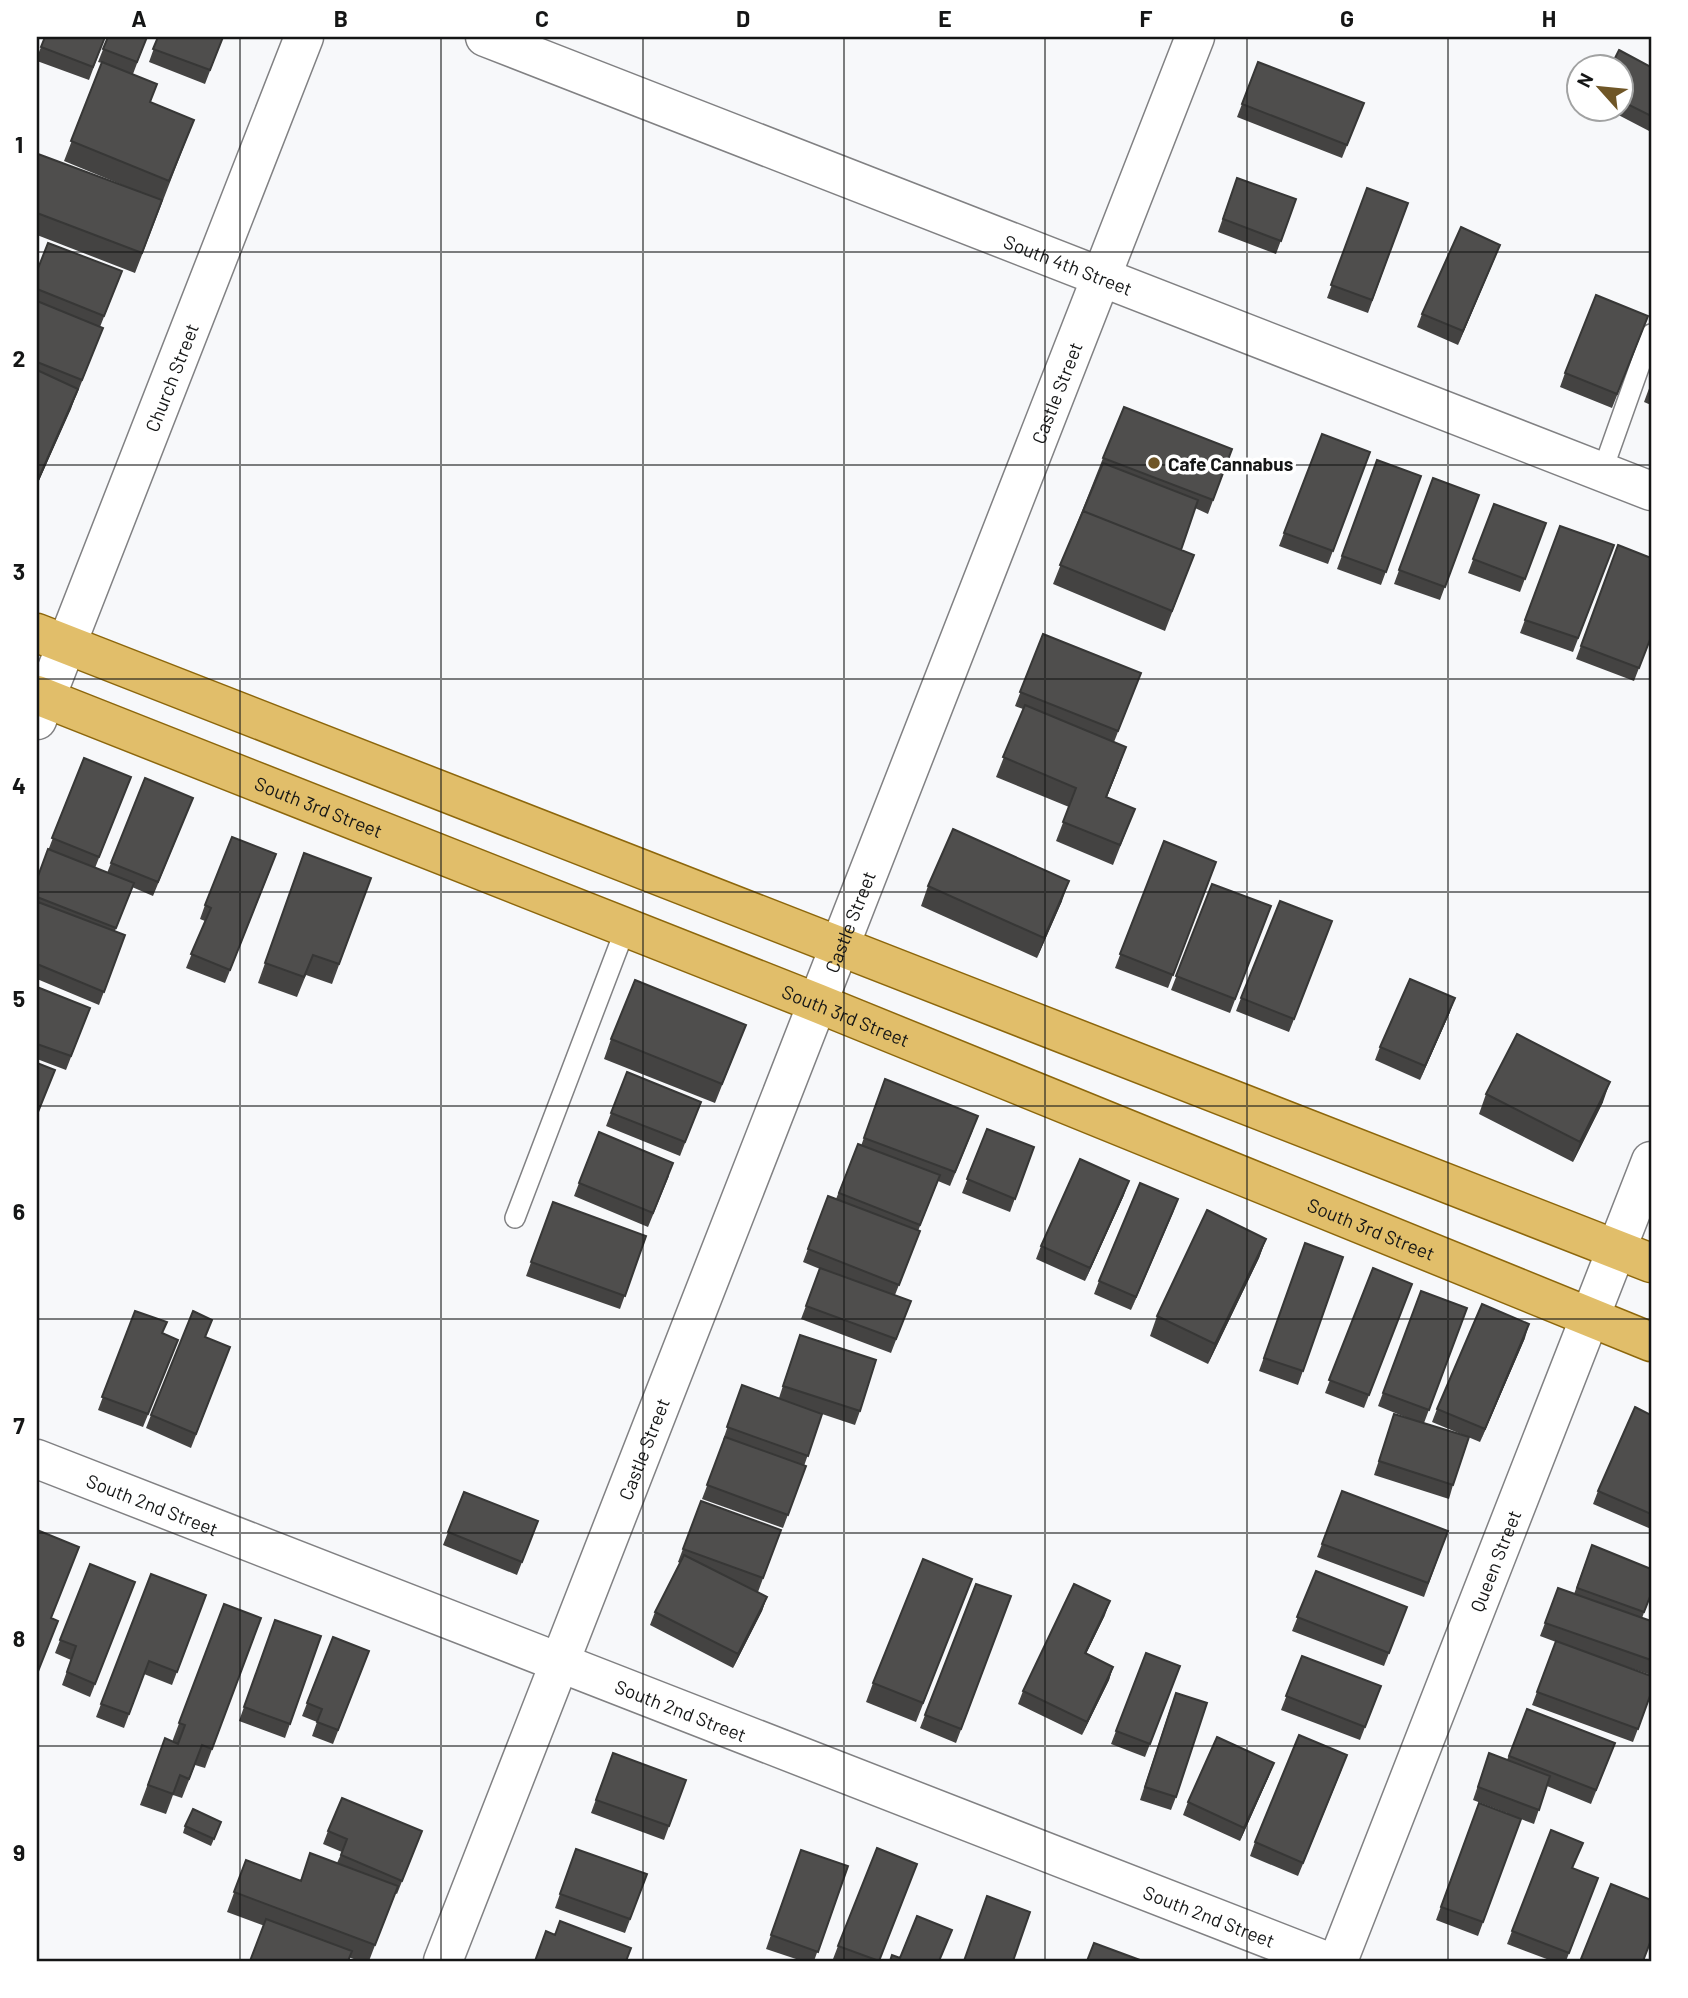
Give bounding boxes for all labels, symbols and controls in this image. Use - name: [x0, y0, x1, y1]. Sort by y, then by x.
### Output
- text: A: [131, 4, 147, 32]
- text: B: [334, 4, 348, 32]
- text: C: [535, 4, 549, 32]
- text: D: [736, 4, 750, 32]
- text: E: [938, 4, 952, 32]
- text: F: [1140, 4, 1153, 32]
- text: G: [1340, 4, 1354, 32]
- text: H: [1542, 4, 1556, 32]
- north arrow: [1566, 52, 1636, 122]
- text: N: [1571, 69, 1598, 91]
- text: 1: [15, 130, 23, 158]
- street label: South 4th Street: [1001, 229, 1136, 300]
- street label: Church Street: [139, 320, 203, 435]
- street label: Castle Street: [1026, 338, 1086, 447]
- text: 2: [13, 344, 25, 372]
- place label: Cafe Cannabus: [1168, 452, 1293, 475]
- marker: Cafe Cannabus: [1146, 455, 1162, 471]
- text: 3: [13, 557, 25, 585]
- text: 4: [12, 771, 26, 799]
- street label: South 3rd Street: [252, 771, 386, 842]
- street label: Castle Street: [819, 867, 880, 976]
- street label: South 3rd Street: [779, 979, 913, 1051]
- text: 5: [13, 984, 25, 1012]
- street label: South 3rd Street: [1304, 1192, 1438, 1264]
- text: 6: [13, 1197, 25, 1225]
- street label: Castle Street: [613, 1395, 673, 1503]
- text: 7: [13, 1411, 25, 1439]
- street label: South 2nd Street: [84, 1468, 222, 1540]
- street label: Queen Street: [1464, 1506, 1525, 1615]
- text: 8: [13, 1624, 25, 1652]
- street label: South 2nd Street: [612, 1674, 750, 1746]
- text: 9: [13, 1838, 25, 1866]
- street label: South 2nd Street: [1140, 1880, 1278, 1951]

